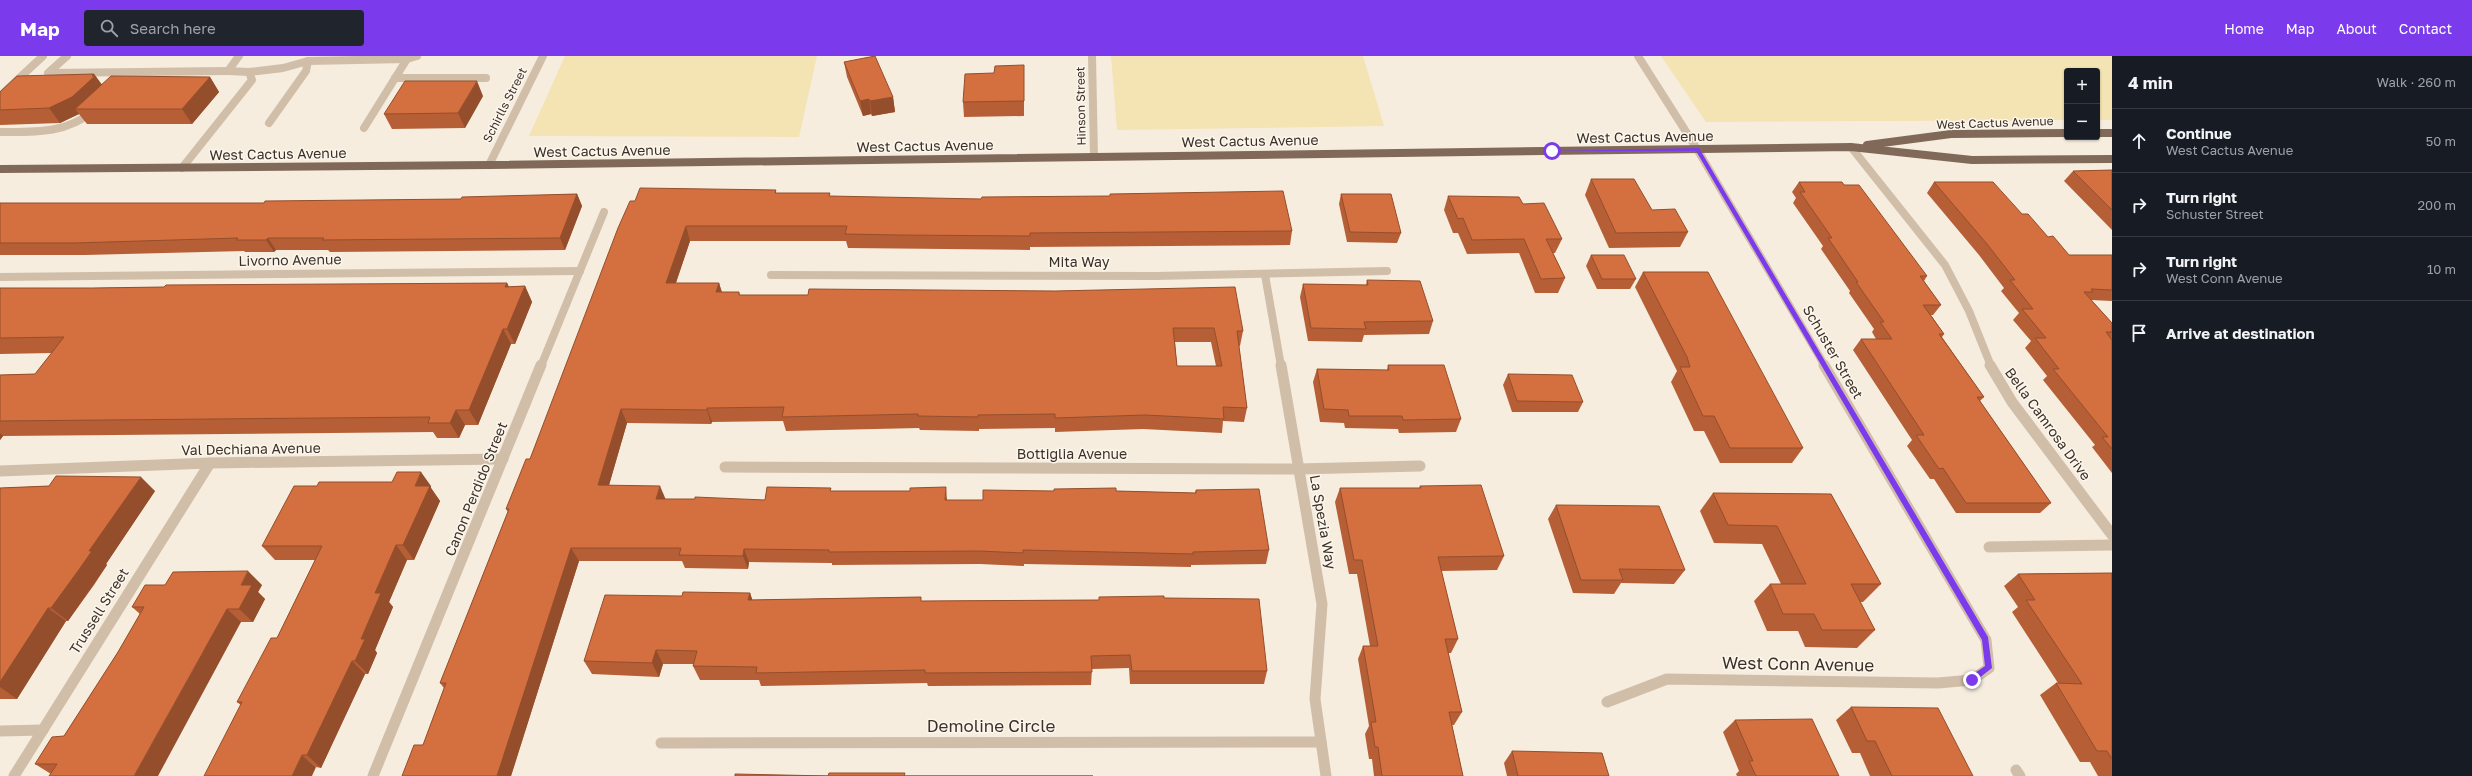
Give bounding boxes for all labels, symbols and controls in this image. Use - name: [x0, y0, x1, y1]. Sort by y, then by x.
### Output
- search box: [84, 10, 364, 46]
- text: Map: [20, 17, 60, 40]
- icon: search: [98, 17, 120, 39]
- text: Search here: [130, 19, 216, 37]
- text: Home: [2224, 20, 2264, 37]
- text: Map: [2286, 20, 2314, 37]
- text: About: [2336, 20, 2377, 37]
- text: Contact: [2399, 20, 2452, 37]
- street label: Schirlls Street: [479, 65, 530, 145]
- street label: Hinson Street: [1072, 66, 1089, 146]
- map controls: [2064, 68, 2100, 140]
- button: +: [2064, 68, 2100, 104]
- text: 4 min: [2128, 72, 2173, 93]
- text: Walk · 260 m: [2377, 74, 2456, 90]
- button: −: [2064, 104, 2100, 140]
- street label: West Cactus Avenue: [1936, 113, 2054, 132]
- text: Continue: [2166, 124, 2232, 142]
- street label: West Cactus Avenue: [1576, 127, 1714, 146]
- icon: ahead: [2128, 130, 2150, 152]
- street label: West Cactus Avenue: [1181, 131, 1319, 150]
- text: 50 m: [2426, 133, 2456, 149]
- street label: West Cactus Avenue: [856, 136, 994, 155]
- street label: West Cactus Avenue: [533, 141, 671, 160]
- route start: [1543, 142, 1561, 160]
- text: West Cactus Avenue: [2166, 142, 2293, 158]
- street label: West Cactus Avenue: [209, 144, 347, 163]
- text: Turn right: [2166, 188, 2237, 206]
- icon: right: [2128, 194, 2150, 216]
- text: 200 m: [2418, 197, 2456, 213]
- text: Schuster Street: [2166, 206, 2264, 222]
- street label: Livorno Avenue: [238, 250, 342, 269]
- text: Turn right: [2166, 252, 2237, 270]
- street label: Mita Way: [1048, 253, 1110, 270]
- icon: right: [2128, 258, 2150, 280]
- text: 10 m: [2427, 261, 2456, 277]
- text: West Conn Avenue: [2166, 270, 2283, 286]
- street label: Schuster Street: [1800, 302, 1867, 402]
- icon: arrive: [2128, 322, 2150, 344]
- text: Arrive at destination: [2166, 324, 2315, 342]
- street label: Bella Camrosa Drive: [2002, 364, 2095, 483]
- street label: Canon Perdido Street: [441, 419, 510, 558]
- street label: Val Dechiana Avenue: [181, 439, 321, 458]
- street label: Bottiglia Avenue: [1017, 445, 1127, 462]
- street label: La Spezia Way: [1307, 473, 1340, 571]
- street label: Trussell Street: [65, 565, 132, 657]
- street label: West Conn Avenue: [1722, 652, 1875, 675]
- route end: [1963, 671, 1981, 689]
- street label: Demoline Circle: [927, 715, 1055, 736]

